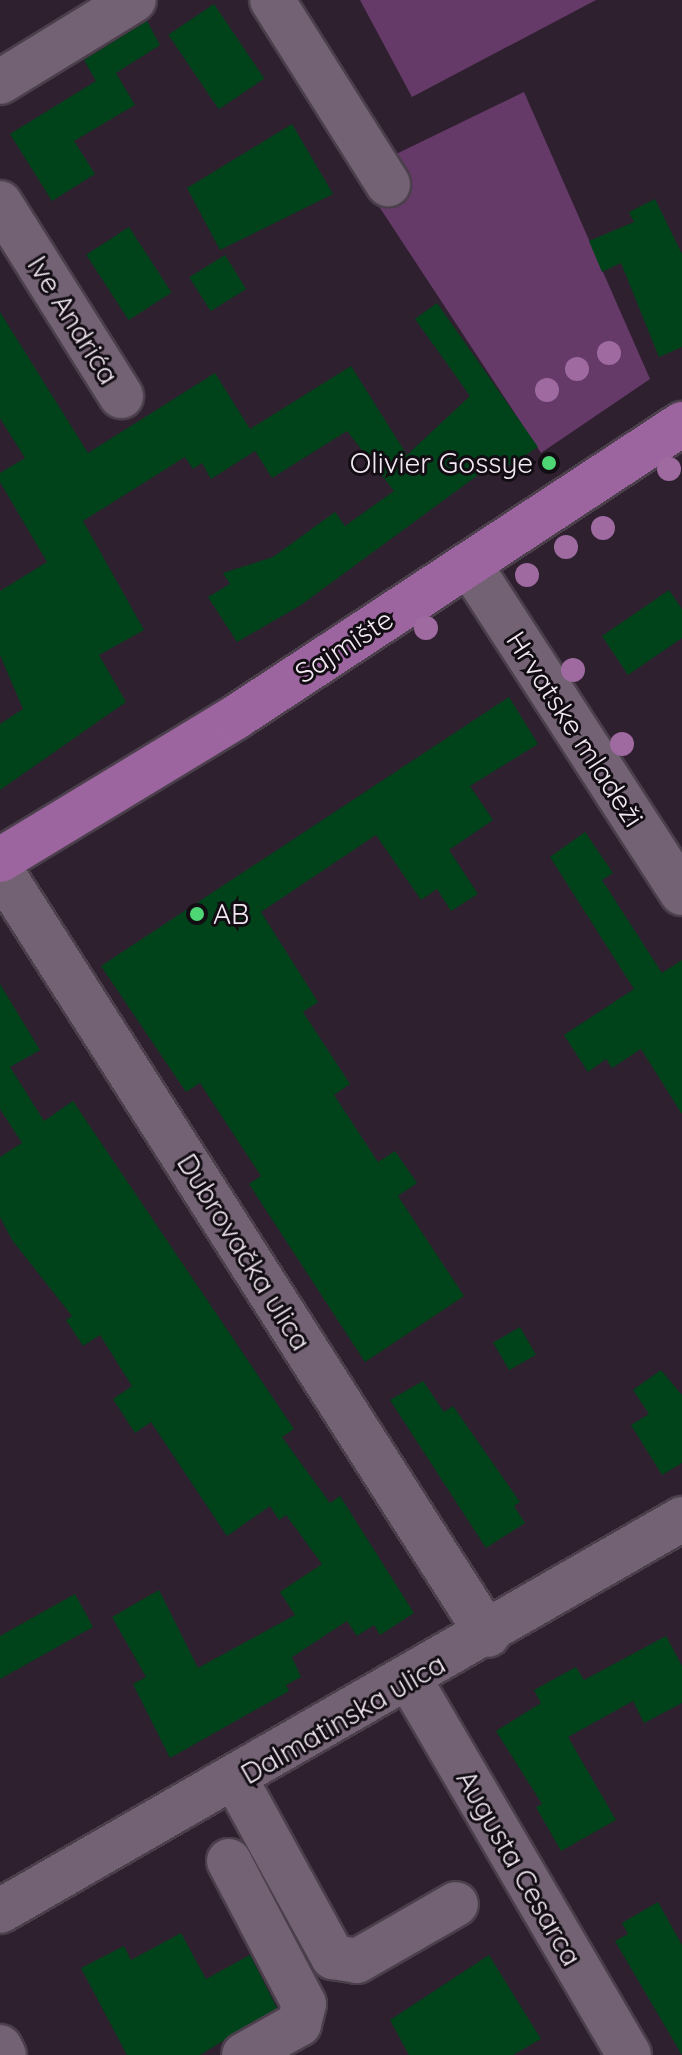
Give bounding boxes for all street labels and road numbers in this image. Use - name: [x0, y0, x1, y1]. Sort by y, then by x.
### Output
- street label: Ive Andrića: [20, 250, 126, 390]
- street label: Sajmište: [289, 602, 399, 690]
- street label: Hrvatske mladeži: [499, 625, 651, 833]
- street label: Dubrovačka ulica: [170, 1147, 318, 1357]
- street label: Dalmatinska ulica: [235, 1647, 451, 1791]
- street label: Augusta Cesarca: [449, 1764, 589, 1972]

